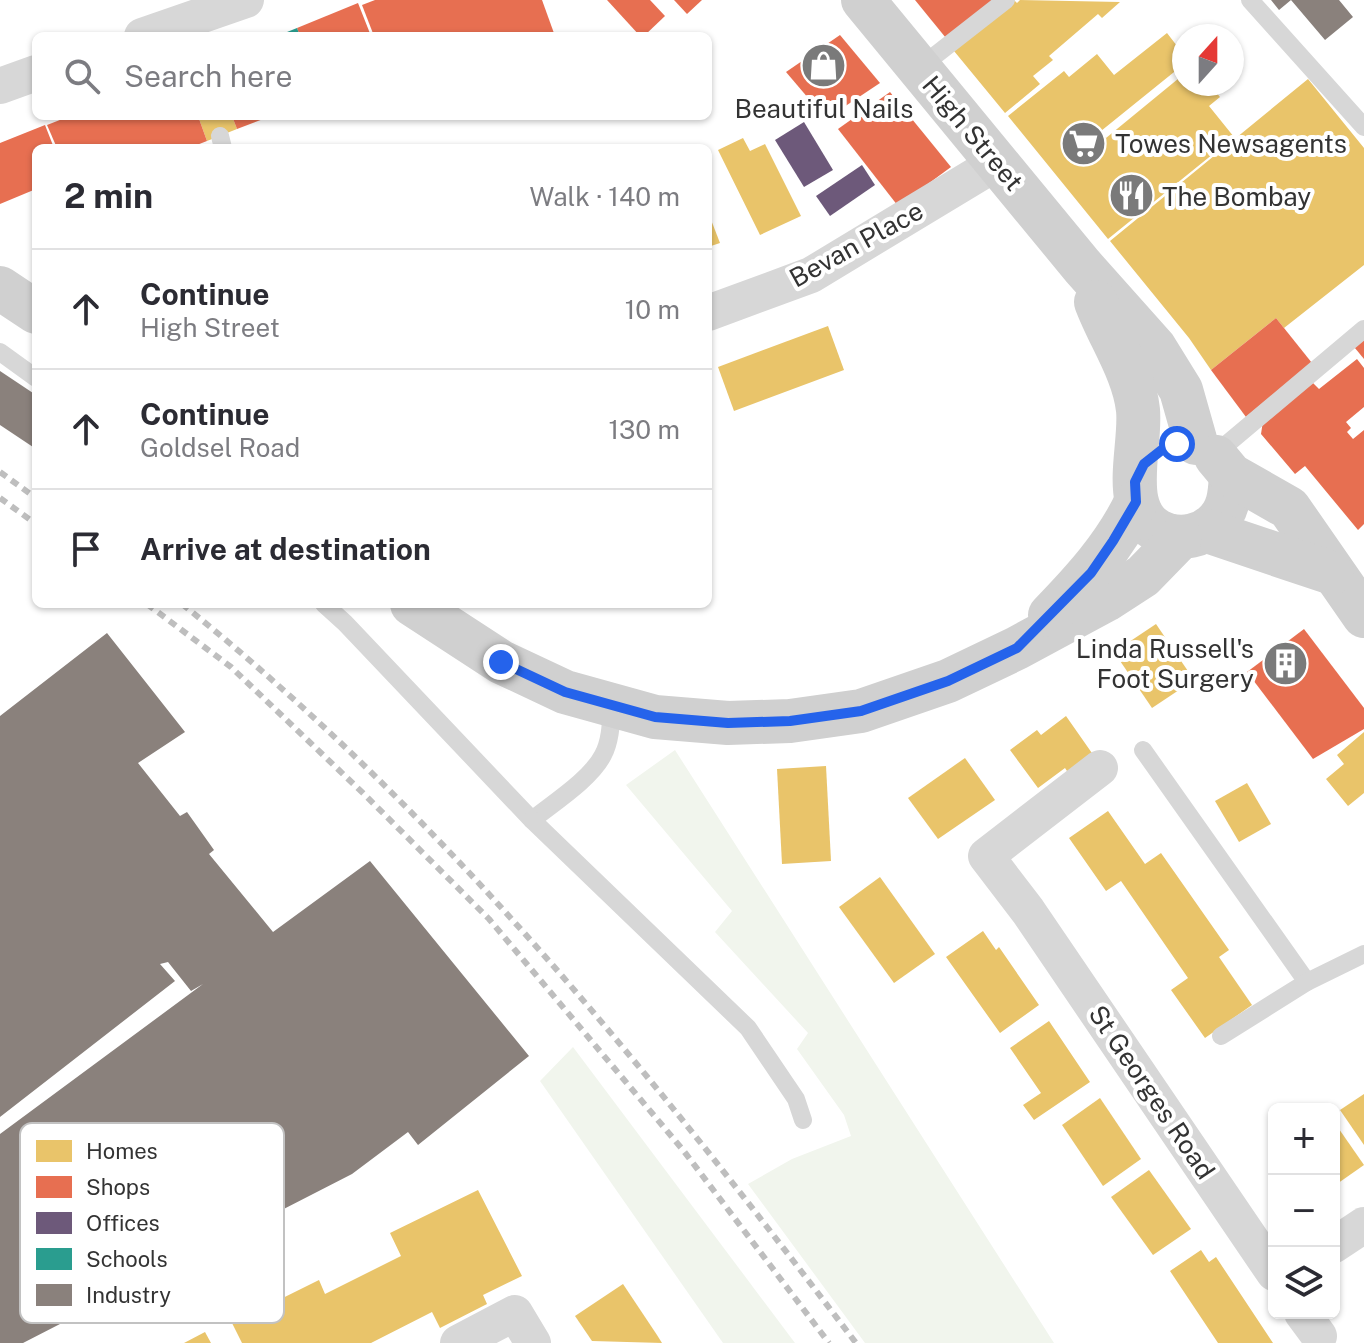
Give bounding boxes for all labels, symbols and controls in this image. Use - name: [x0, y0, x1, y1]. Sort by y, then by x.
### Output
- north arrow: [1172, 24, 1244, 96]
- search box: [32, 32, 712, 120]
- shop icon: Beautiful Nails: [800, 41, 848, 89]
- icon: search: [60, 54, 104, 98]
- text: Search here: [124, 58, 292, 94]
- street label: High Street: [916, 70, 1030, 196]
- place label: Beautiful Nails: [734, 93, 914, 124]
- supermarket icon: Towes Newsagents: [1060, 119, 1108, 167]
- place label: Towes Newsagents: [1115, 128, 1347, 159]
- restaurant icon: The Bombay: [1107, 172, 1155, 220]
- text: 2 min: [64, 176, 153, 216]
- text: Walk · 140 m: [530, 181, 680, 212]
- place label: The Bombay: [1162, 181, 1311, 212]
- street label: Bevan Place: [784, 195, 928, 293]
- text: Continue: [140, 276, 270, 312]
- icon: ahead: [64, 287, 108, 331]
- text: 10 m: [625, 294, 680, 325]
- text: High Street: [140, 312, 280, 343]
- text: Continue: [140, 396, 270, 432]
- icon: ahead: [64, 407, 108, 451]
- text: 130 m: [608, 414, 680, 445]
- route start: [1159, 426, 1195, 462]
- text: Goldsel Road: [140, 432, 300, 463]
- icon: arrive: [64, 527, 108, 571]
- text: Arrive at destination: [140, 531, 431, 567]
- place label: Linda Russell's Foot Surgery: [1076, 633, 1254, 694]
- building icon: Linda Russell's Foot Surgery: [1261, 639, 1309, 687]
- route end: [483, 644, 519, 680]
- street label: St Georges Road: [1082, 999, 1222, 1185]
- map controls: [1268, 1103, 1340, 1319]
- button: +: [1268, 1103, 1340, 1175]
- legend: [20, 1123, 284, 1323]
- text: Homes: [86, 1138, 158, 1164]
- text: Shops: [86, 1174, 150, 1200]
- button: −: [1268, 1175, 1340, 1247]
- text: Offices: [86, 1210, 160, 1236]
- text: Schools: [86, 1246, 168, 1272]
- button: layers: [1268, 1247, 1340, 1319]
- text: Industry: [86, 1282, 171, 1308]

